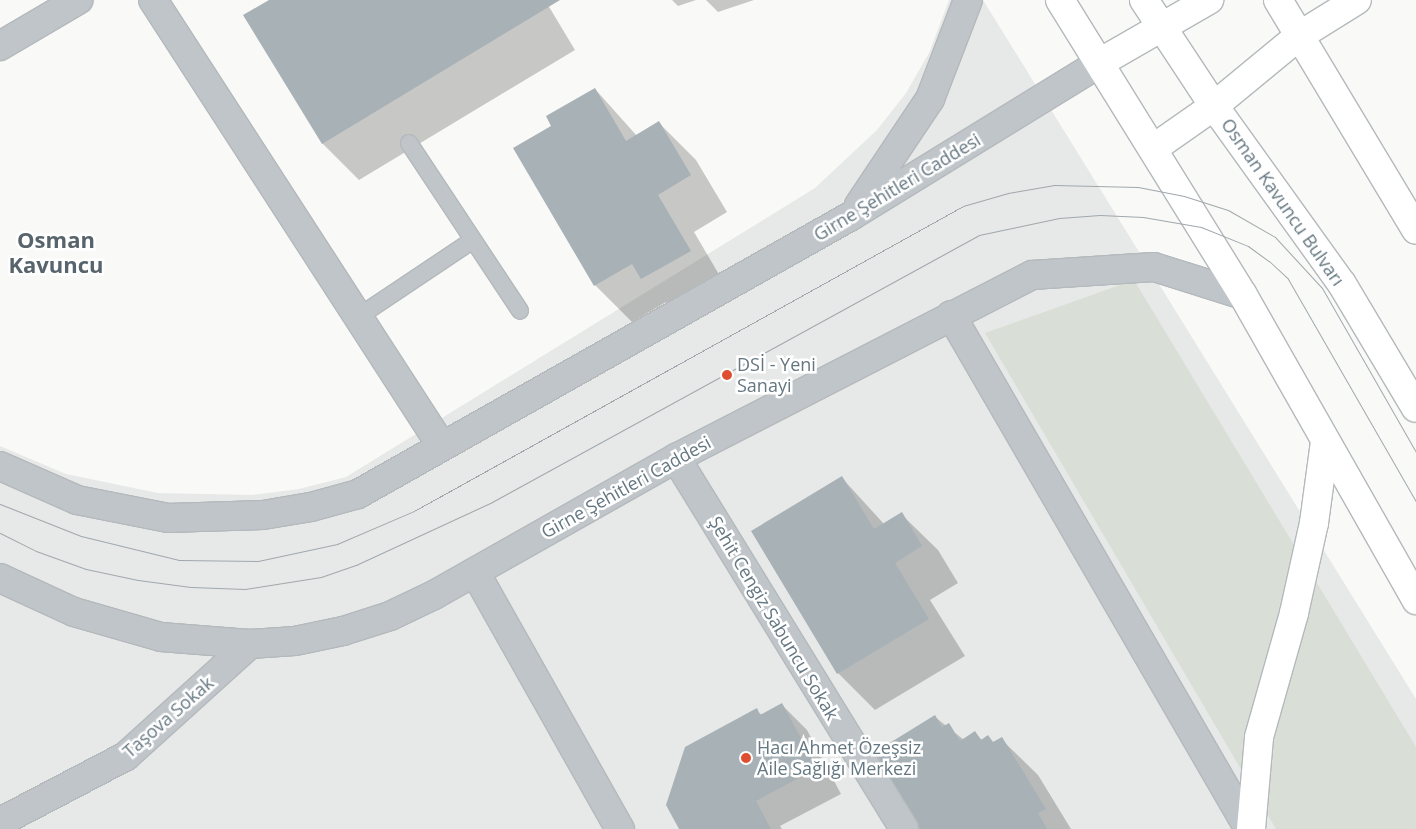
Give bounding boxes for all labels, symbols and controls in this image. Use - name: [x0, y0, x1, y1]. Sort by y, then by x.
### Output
- street label: Osman Kavuncu Bulvarı: [1217, 114, 1349, 290]
- street label: Girne Şehitleri Caddesi: [810, 129, 984, 245]
- district label: Osman Kavuncu: [8, 226, 104, 278]
- place label: DSİ - Yeni Sanayi: [737, 354, 816, 396]
- marker: DSİ - Yeni Sanayi: [721, 369, 733, 381]
- street label: Girne Şehitleri Caddesi: [537, 431, 715, 543]
- street label: Şehit Cengiz Sabuncu Sokak: [705, 512, 843, 724]
- street label: Taşova Sokak: [118, 672, 218, 762]
- place label: Hacı Ahmet Özeşsiz Aile Sağlığı Merkezi: [757, 737, 921, 780]
- marker: Hacı Ahmet Özeşsiz Aile Sağlığı Merkezi: [739, 751, 753, 765]

